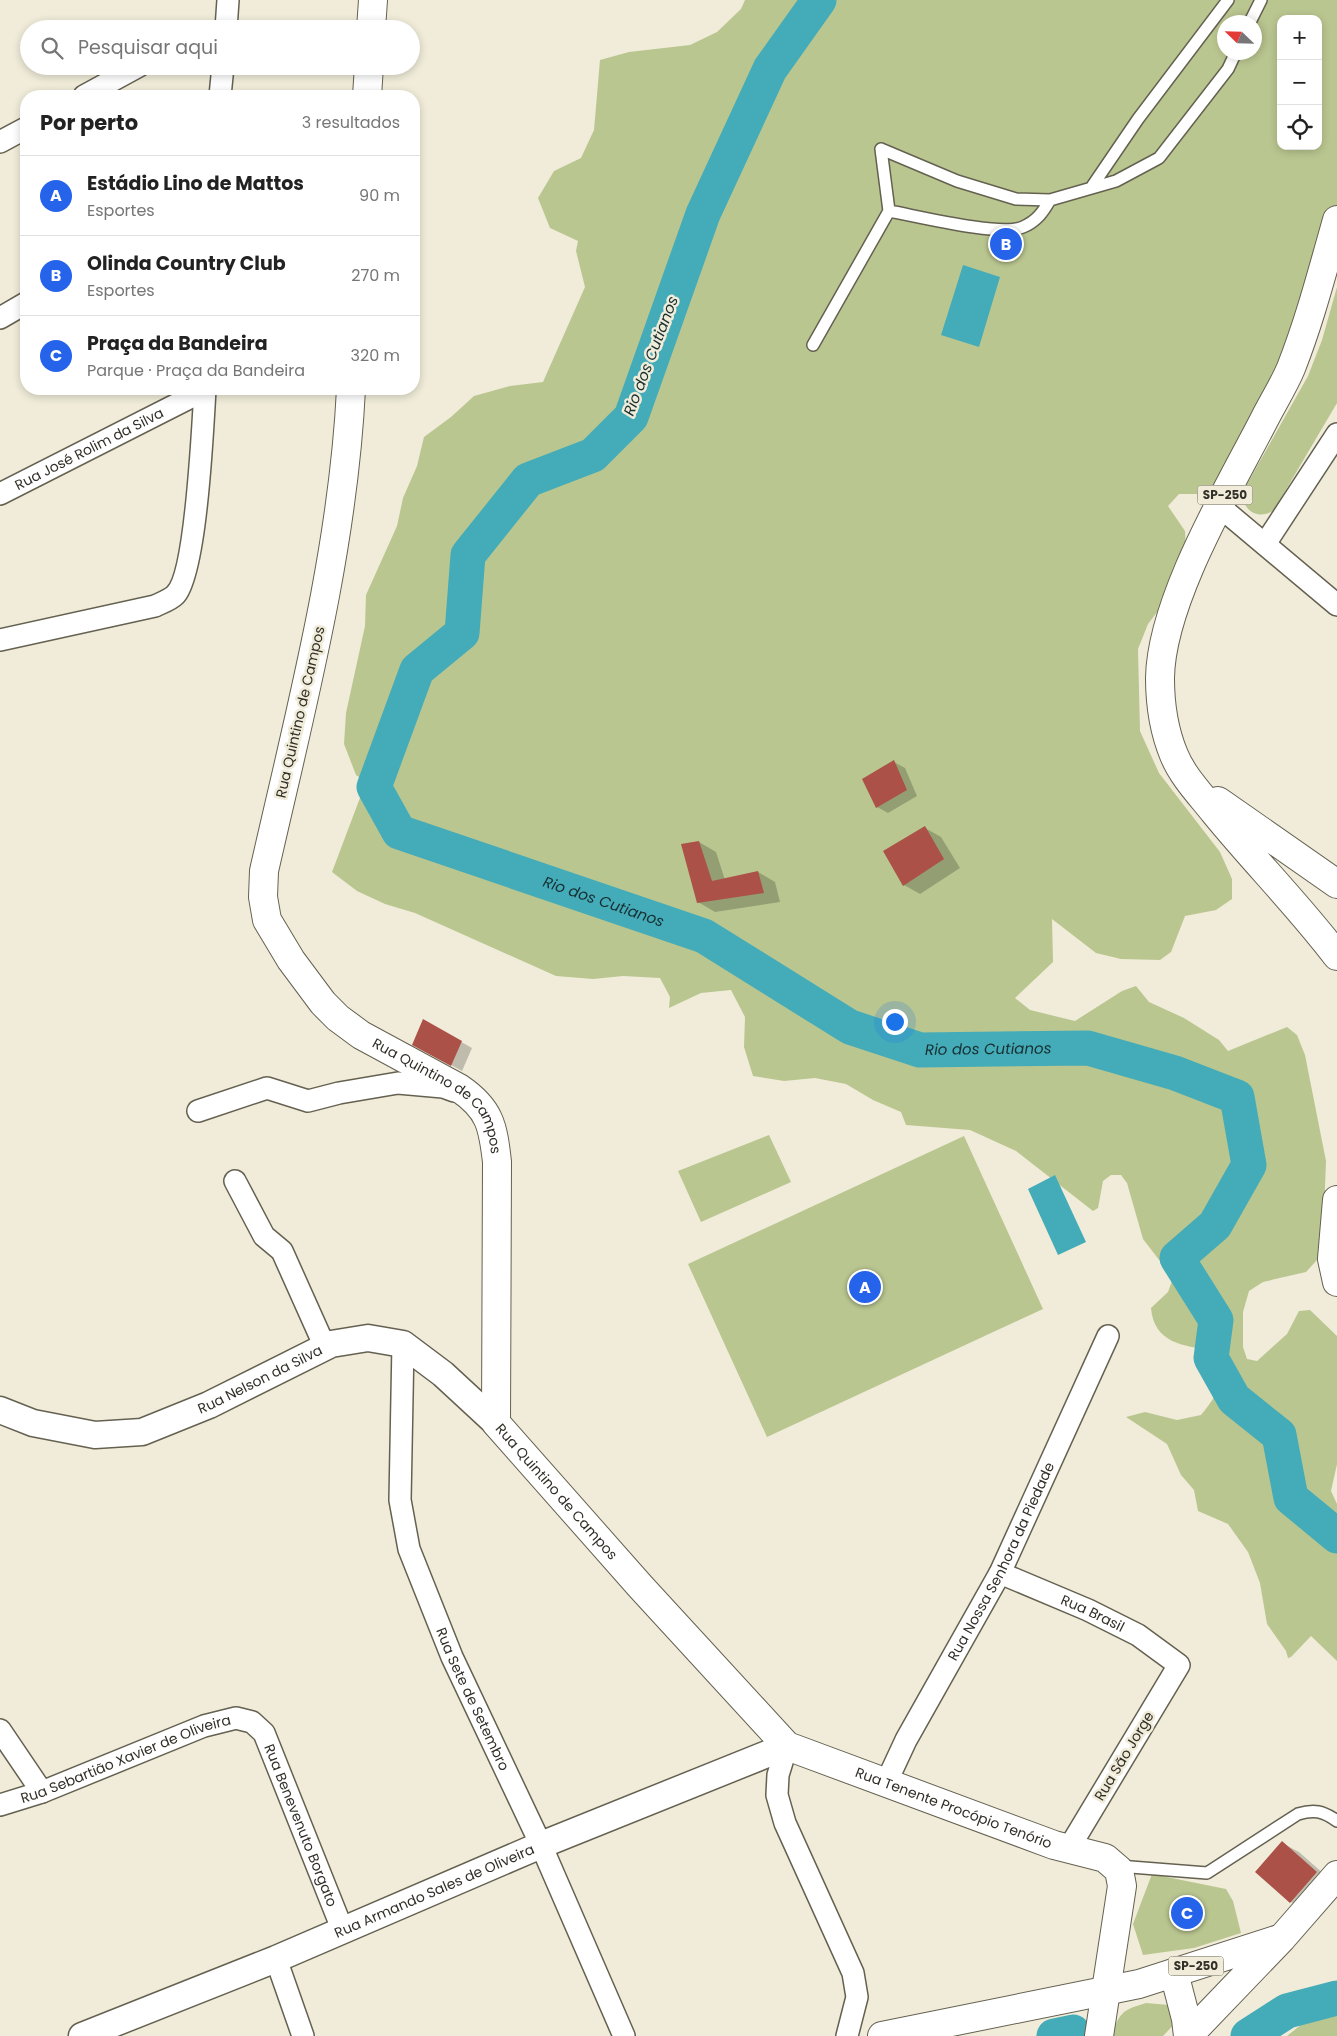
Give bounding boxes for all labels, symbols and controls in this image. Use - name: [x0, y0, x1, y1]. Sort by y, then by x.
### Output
- north arrow: [1217, 15, 1262, 60]
- map controls: [1277, 15, 1322, 150]
- button: +: [1277, 15, 1322, 60]
- search box: [20, 20, 420, 75]
- icon: search: [38, 34, 66, 62]
- text: Pesquisar aqui: [78, 34, 218, 61]
- button: −: [1277, 60, 1322, 105]
- button: locate: [1277, 105, 1322, 150]
- text: Por perto: [40, 108, 138, 137]
- text: 3 resultados: [302, 111, 400, 134]
- text: Estádio Lino de Mattos: [87, 170, 304, 197]
- text: A: [50, 184, 62, 207]
- text: 90 m: [359, 184, 400, 207]
- text: Esportes: [87, 199, 155, 222]
- pin: B: [990, 225, 1022, 263]
- text: Olinda Country Club: [87, 250, 286, 277]
- text: B: [51, 264, 61, 287]
- text: 270 m: [351, 264, 400, 287]
- text: Esportes: [87, 279, 155, 302]
- water label: Rio dos Cutianos: [618, 293, 683, 419]
- text: Praça da Bandeira: [87, 330, 268, 357]
- text: C: [50, 344, 62, 367]
- text: 320 m: [351, 344, 400, 367]
- text: Parque · Praça da Bandeira: [87, 359, 305, 382]
- street label: Rua José Rolim da Silva: [11, 403, 167, 495]
- road number: SP-250: [1198, 486, 1252, 504]
- street label: Rua Quintino de Campos: [271, 624, 329, 800]
- water label: Rio dos Cutianos: [541, 871, 667, 932]
- your location: [882, 1009, 908, 1035]
- street label: Rua Quintino de Campos: [369, 1033, 506, 1155]
- water label: Rio dos Cutianos: [925, 1037, 1052, 1060]
- pin: A: [849, 1268, 881, 1306]
- street label: Rua Nelson da Silva: [195, 1340, 326, 1419]
- street label: Rua Quintino de Campos: [491, 1419, 622, 1564]
- street label: Rua Nossa Senhora da Piedade: [943, 1459, 1059, 1664]
- street label: Rua Brasil: [1058, 1590, 1128, 1637]
- street label: Rua Sete de Setembro: [431, 1624, 514, 1774]
- street label: Rua São Jorge: [1089, 1707, 1159, 1804]
- street label: Rua Sebartião Xavier de Oliveira: [18, 1710, 233, 1808]
- street label: Rua Benevenuto Borgato: [259, 1741, 342, 1910]
- street label: Rua Tenente Procópio Tenório: [853, 1762, 1055, 1853]
- street label: Rua Armando Sales de Oliveira: [331, 1839, 537, 1943]
- pin: C: [1171, 1894, 1203, 1932]
- road number: SP-250: [1168, 1956, 1224, 1975]

